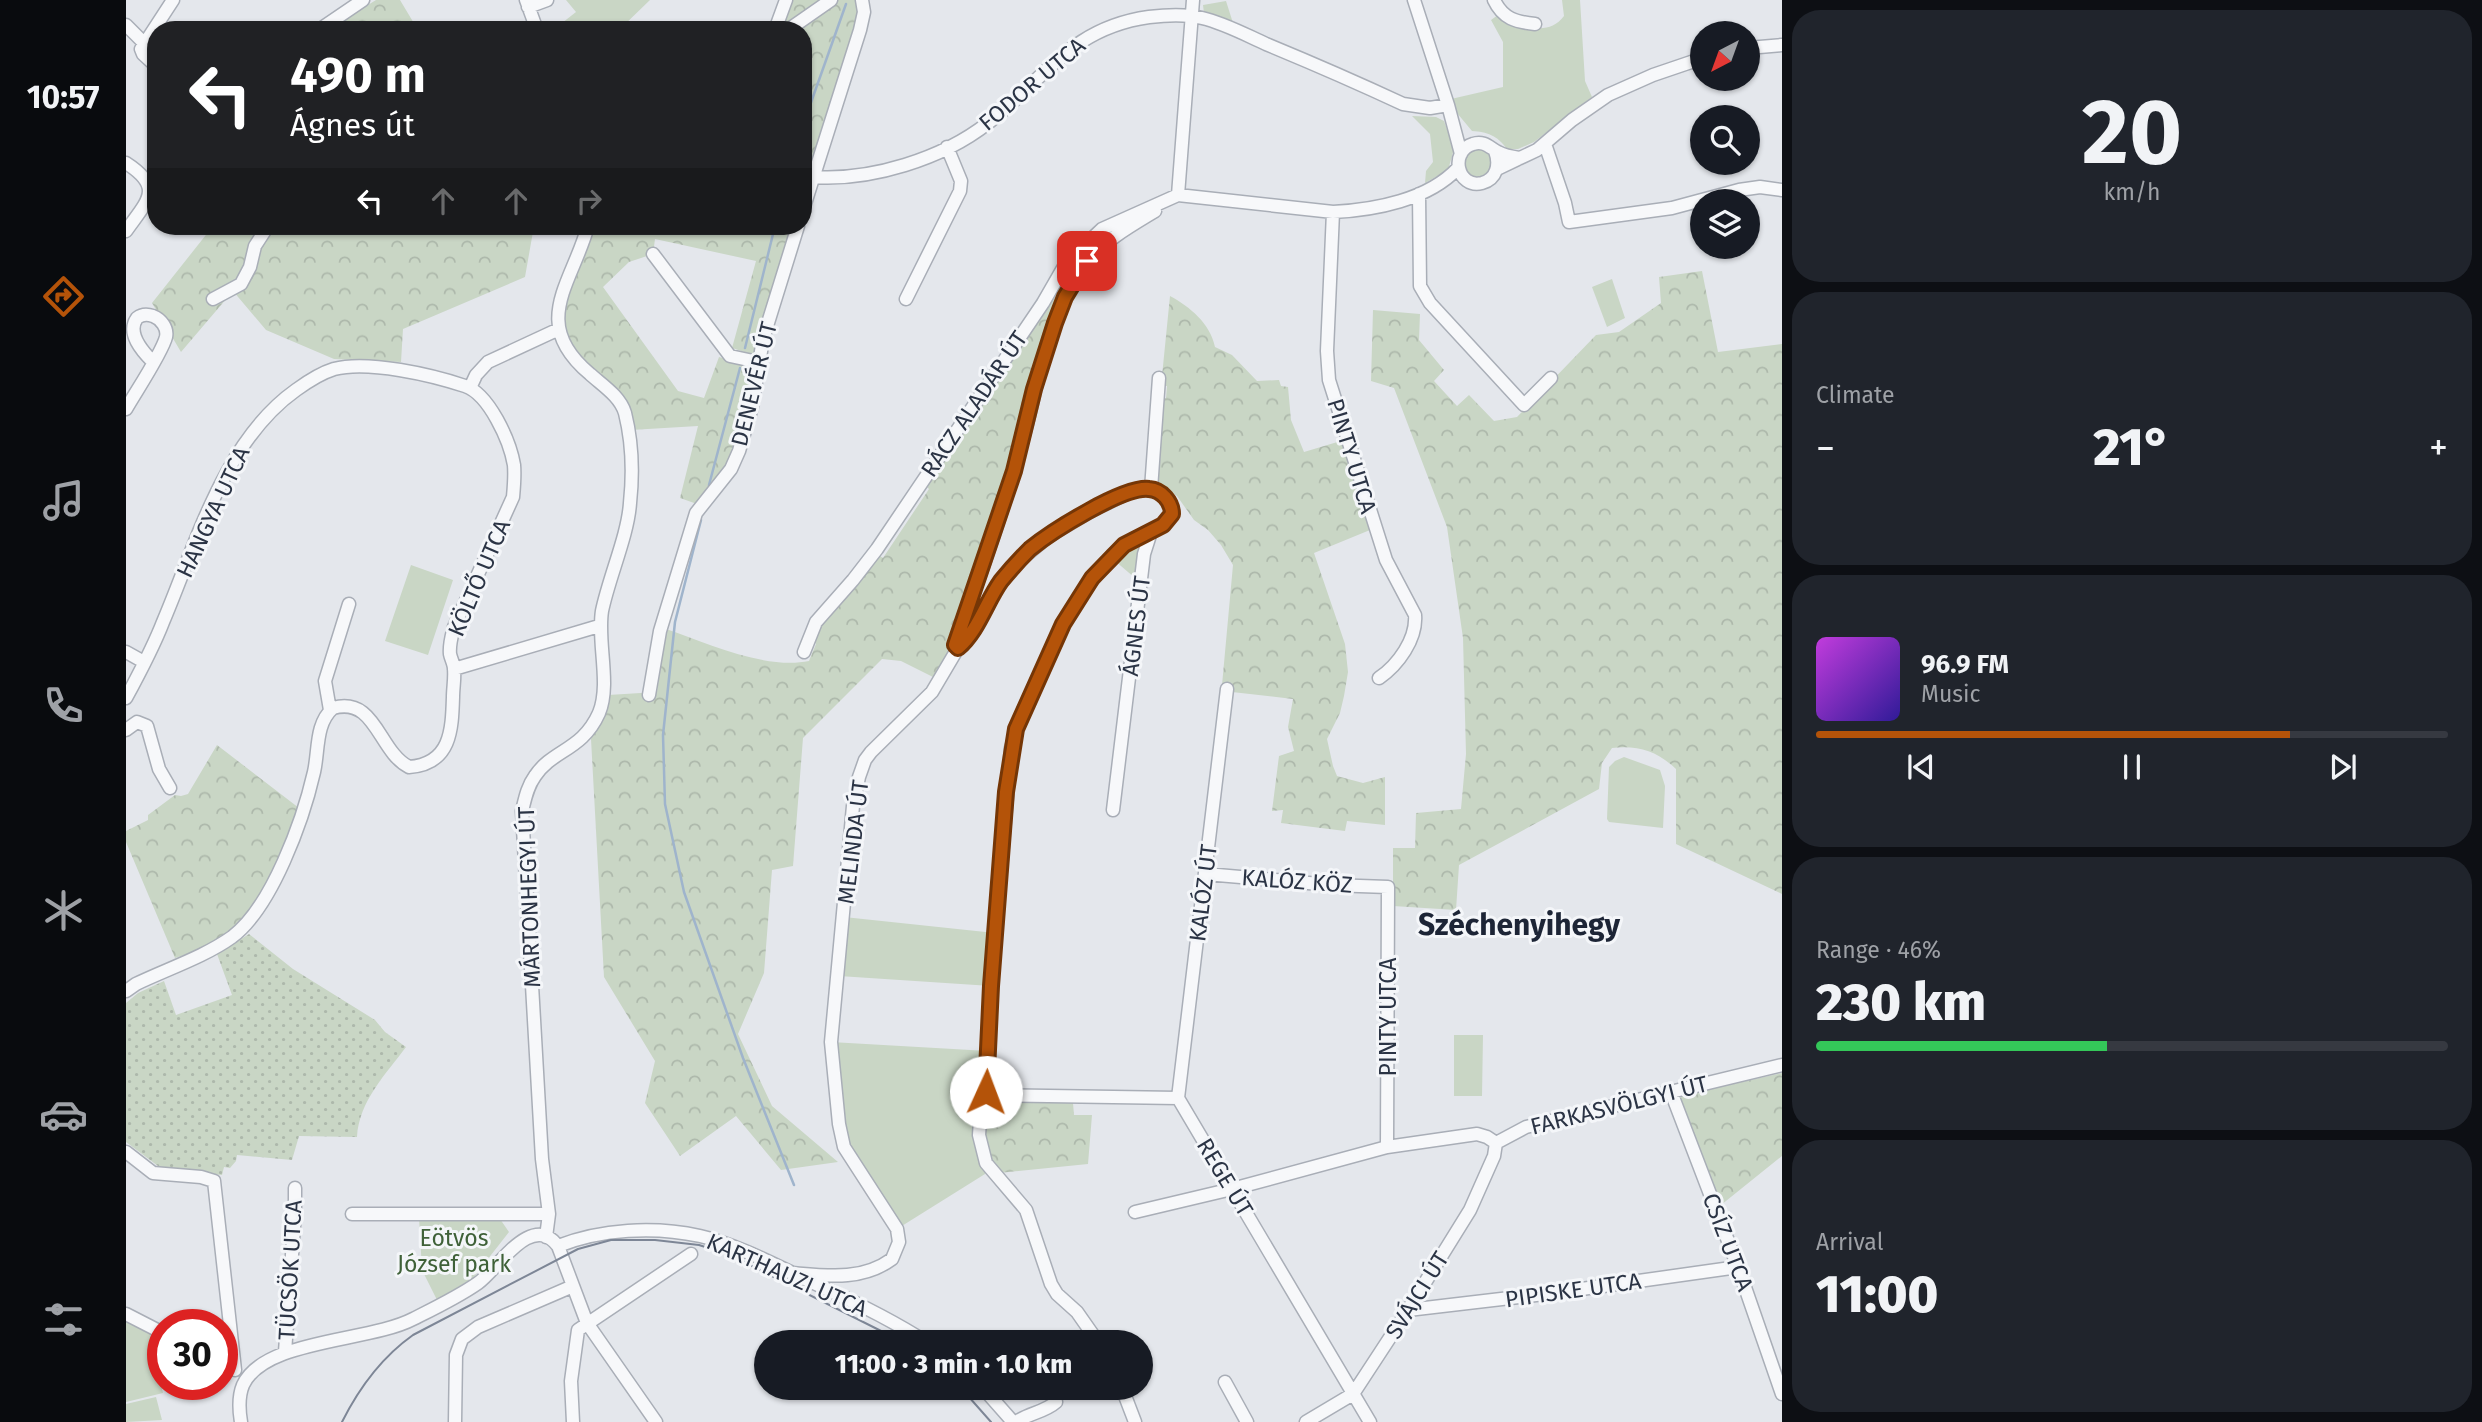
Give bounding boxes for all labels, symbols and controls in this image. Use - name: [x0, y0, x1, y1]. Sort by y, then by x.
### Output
- north arrow: [1690, 21, 1760, 91]
- map controls: [1690, 21, 1760, 259]
- street label: FODOR UTCA: [973, 31, 1091, 136]
- text: 490 m: [290, 46, 426, 105]
- icon: left: [175, 49, 266, 140]
- text: 10:57: [27, 78, 99, 116]
- text: 20: [2082, 78, 2182, 187]
- button: search: [1690, 105, 1760, 175]
- text: Ágnes út: [290, 106, 415, 144]
- text: km/h: [2104, 178, 2160, 206]
- icon: left: [351, 182, 389, 220]
- icon: ahead: [424, 182, 462, 220]
- icon: ahead: [497, 182, 535, 220]
- icon: right: [570, 182, 608, 220]
- button: layers: [1690, 189, 1760, 259]
- pin: [1057, 231, 1117, 291]
- icon: arrive: [1068, 242, 1106, 280]
- icon: directions: [39, 272, 88, 321]
- street label: DENEVÉR ÚT: [724, 318, 783, 449]
- street label: RÁCZ ALADÁR ÚT: [914, 325, 1033, 482]
- text: Climate: [1816, 381, 1895, 409]
- street label: PINTY UTCA: [1321, 395, 1383, 518]
- text: 21°: [2093, 416, 2171, 479]
- text: −: [1816, 425, 1835, 471]
- text: +: [2429, 425, 2448, 471]
- street label: HANGYA UTCA: [170, 441, 256, 582]
- icon: music: [39, 476, 88, 525]
- street label: KÖLTŐ UTCA: [440, 514, 516, 641]
- street label: ÁGNES ÚT: [1115, 574, 1156, 678]
- text: 96.9 FM: [1921, 649, 2009, 680]
- text: Music: [1921, 680, 1981, 708]
- icon: phone: [39, 681, 88, 730]
- icon: previous: [1902, 748, 1940, 786]
- icon: pause: [2113, 748, 2151, 786]
- icon: next: [2324, 748, 2362, 786]
- street label: MELINDA ÚT: [830, 778, 875, 906]
- street label: MÁRTONHEGYI ÚT: [511, 806, 546, 988]
- street label: KALÓZ ÚT: [1182, 843, 1223, 943]
- street label: KALÓZ KÖZ: [1241, 862, 1353, 899]
- icon: climate: [39, 886, 88, 935]
- district label: Széchenyihegy: [1418, 907, 1621, 943]
- text: Range · 46%: [1816, 936, 1941, 964]
- street label: PINTY UTCA: [1374, 957, 1402, 1076]
- text: 230 km: [1816, 971, 1986, 1034]
- position arrow: [949, 1055, 1023, 1129]
- street label: FARKASVÖLGYI ÚT: [1527, 1068, 1711, 1141]
- icon: car: [39, 1090, 88, 1139]
- street label: REGE ÚT: [1191, 1132, 1260, 1221]
- street label: CSÍZ UTCA: [1697, 1189, 1761, 1296]
- street label: TÜCSÖK UTCA: [272, 1198, 308, 1341]
- park label: Eötvös József park: [397, 1224, 511, 1278]
- street label: KARTHAUZI UTCA: [702, 1227, 872, 1323]
- text: Arrival: [1816, 1228, 1883, 1256]
- street label: SVÁJCI ÚT: [1378, 1246, 1455, 1344]
- text: 11:00: [1816, 1263, 1938, 1326]
- street label: PIPISKE UTCA: [1503, 1266, 1644, 1313]
- icon: filters: [39, 1295, 88, 1344]
- speed limit sign: 30: [147, 1309, 238, 1400]
- text: 11:00 · 3 min · 1.0 km: [835, 1349, 1072, 1380]

